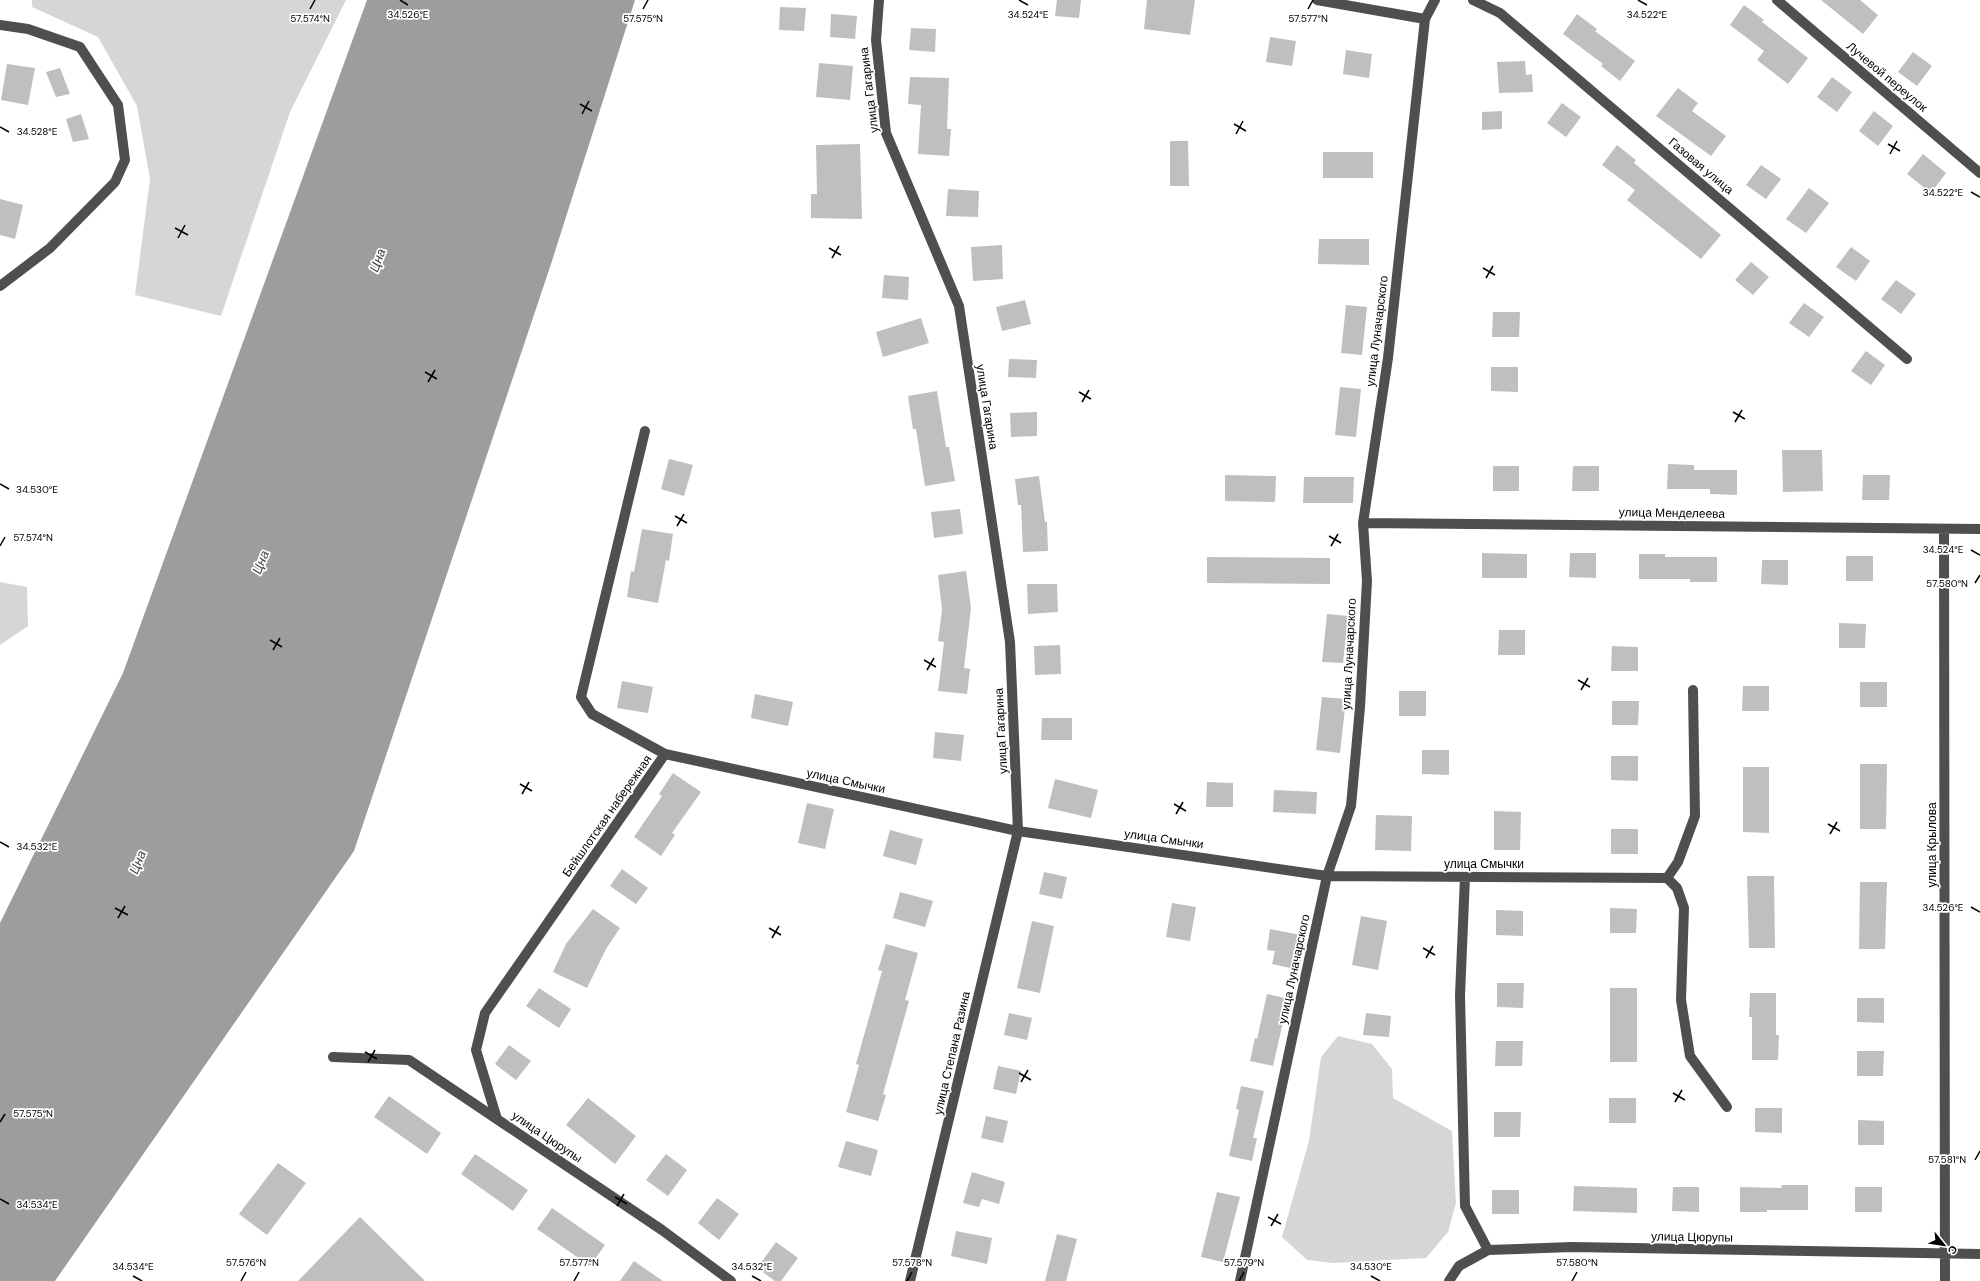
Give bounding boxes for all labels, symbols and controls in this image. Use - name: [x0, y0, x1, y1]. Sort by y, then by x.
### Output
- text: 34.526°E: [387, 8, 429, 21]
- text: 34.524°E: [1008, 8, 1049, 21]
- text: 34.522°E: [1627, 8, 1668, 21]
- text: 57.574°N: [290, 12, 330, 25]
- text: 57.575°N: [623, 12, 663, 25]
- text: 57.577°N: [1288, 12, 1328, 25]
- street label: Лучевой переулок: [1843, 38, 1931, 116]
- street label: улица Гагарина: [856, 46, 882, 134]
- text: 34.528°E: [17, 125, 58, 138]
- street label: Газовая улица: [1665, 134, 1737, 198]
- text: 34.522°E: [1923, 186, 1964, 199]
- water label: Цна: [365, 246, 390, 274]
- street label: улица Луначарского: [1362, 274, 1392, 387]
- street label: улица Гагарина: [972, 363, 1002, 451]
- text: 34.530°E: [16, 483, 58, 496]
- street label: улица Менделеева: [1619, 504, 1726, 522]
- text: 57.574°N: [13, 531, 53, 544]
- text: 34.524°E: [1923, 543, 1964, 556]
- water label: Цна: [248, 548, 273, 576]
- text: 57.580°N: [1926, 577, 1968, 590]
- street label: улица Луначарского: [1338, 598, 1360, 710]
- street label: улица Гагарина: [991, 687, 1011, 774]
- street label: Бейшлотская набережная: [559, 752, 655, 880]
- street label: улица Смычки: [805, 765, 887, 797]
- street label: улица Крылова: [1924, 802, 1940, 888]
- street label: улица Смычки: [1123, 826, 1205, 852]
- text: 34.532°E: [17, 840, 58, 853]
- water label: Цна: [125, 848, 150, 876]
- street label: улица Смычки: [1444, 856, 1524, 872]
- text: 34.526°E: [1922, 901, 1964, 914]
- street label: улица Луначарского: [1275, 912, 1314, 1025]
- street label: улица Степана Разина: [930, 989, 974, 1116]
- text: 57.575°N: [13, 1107, 53, 1120]
- street label: улица Цюрупы: [509, 1108, 585, 1166]
- text: 57.581°N: [1928, 1153, 1966, 1166]
- text: 34.534°E: [16, 1198, 58, 1211]
- north arrow: [1924, 1225, 1964, 1265]
- street label: улица Цюрупы: [1651, 1228, 1733, 1246]
- text: С: [1945, 1243, 1961, 1257]
- text: 57.576°N: [226, 1256, 266, 1269]
- text: 57.577°N: [559, 1256, 599, 1269]
- text: 57.578°N: [892, 1256, 932, 1269]
- text: 57.579°N: [1224, 1256, 1264, 1269]
- text: 57.580°N: [1556, 1256, 1598, 1269]
- text: 34.534°E: [112, 1260, 154, 1273]
- text: 34.532°E: [732, 1260, 773, 1273]
- text: 34.530°E: [1350, 1260, 1392, 1273]

